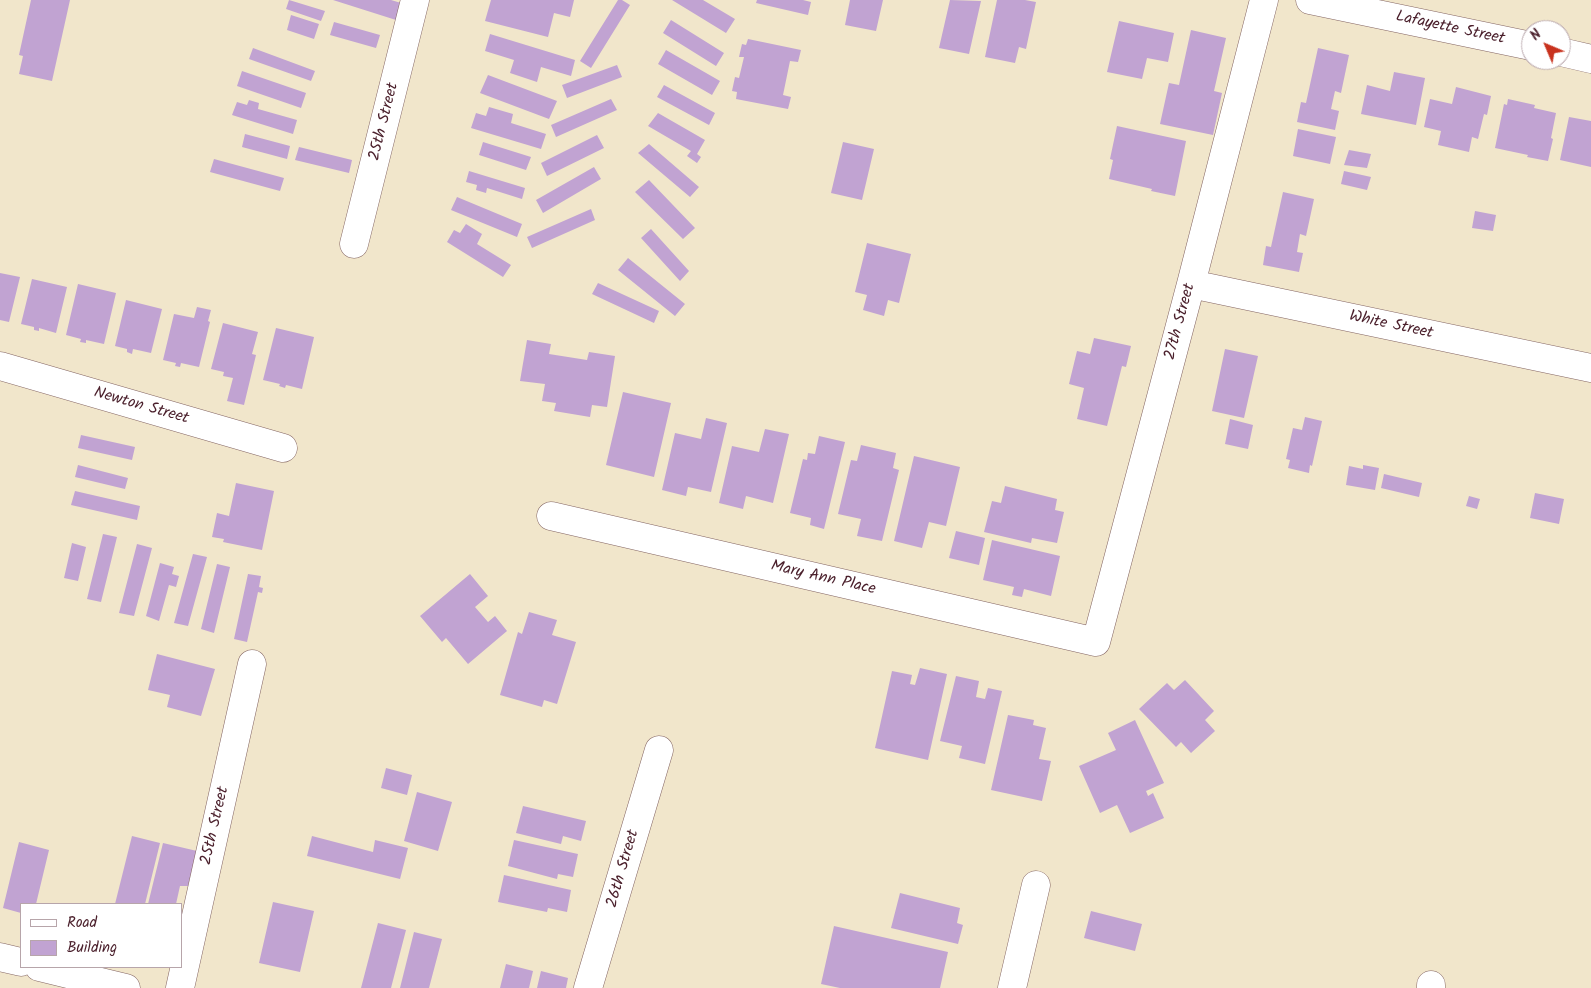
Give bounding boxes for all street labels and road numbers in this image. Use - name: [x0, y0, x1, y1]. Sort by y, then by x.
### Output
- street label: Lafayette Street: [1394, 8, 1506, 50]
- street label: 25th Street: [366, 81, 404, 163]
- street label: 27th Street: [1162, 282, 1200, 362]
- street label: White Street: [1347, 308, 1435, 344]
- street label: Newton Street: [91, 384, 191, 430]
- street label: Mary Ann Place: [769, 558, 877, 600]
- street label: 25th Street: [198, 785, 234, 867]
- street label: 26th Street: [604, 828, 644, 910]

